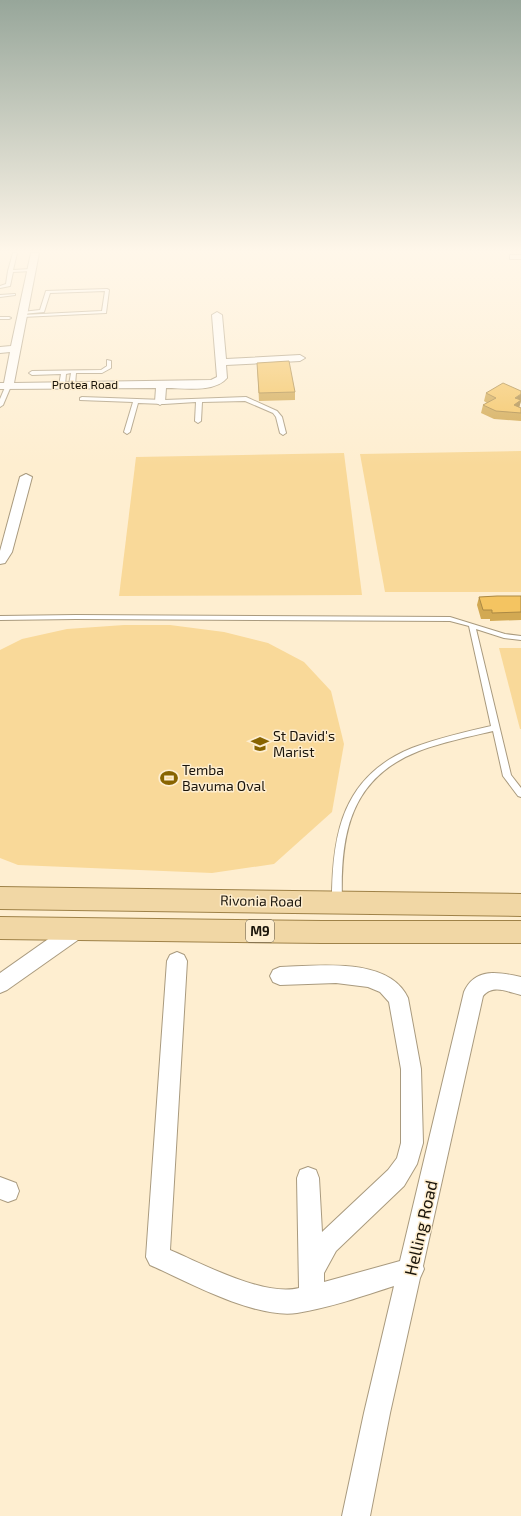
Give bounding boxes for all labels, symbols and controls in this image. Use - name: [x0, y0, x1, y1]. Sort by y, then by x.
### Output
- street label: Protea Road: [52, 377, 118, 391]
- place label: St David's Marist: [273, 727, 335, 760]
- school or university icon: St David's Marist: [250, 734, 270, 754]
- place label: Temba Bavuma Oval: [182, 761, 266, 794]
- sports icon: Temba Bavuma Oval: [159, 768, 179, 788]
- street label: Rivonia Road: [220, 891, 302, 910]
- road number: M9: [246, 920, 274, 942]
- street label: Helling Road: [399, 1178, 442, 1278]

